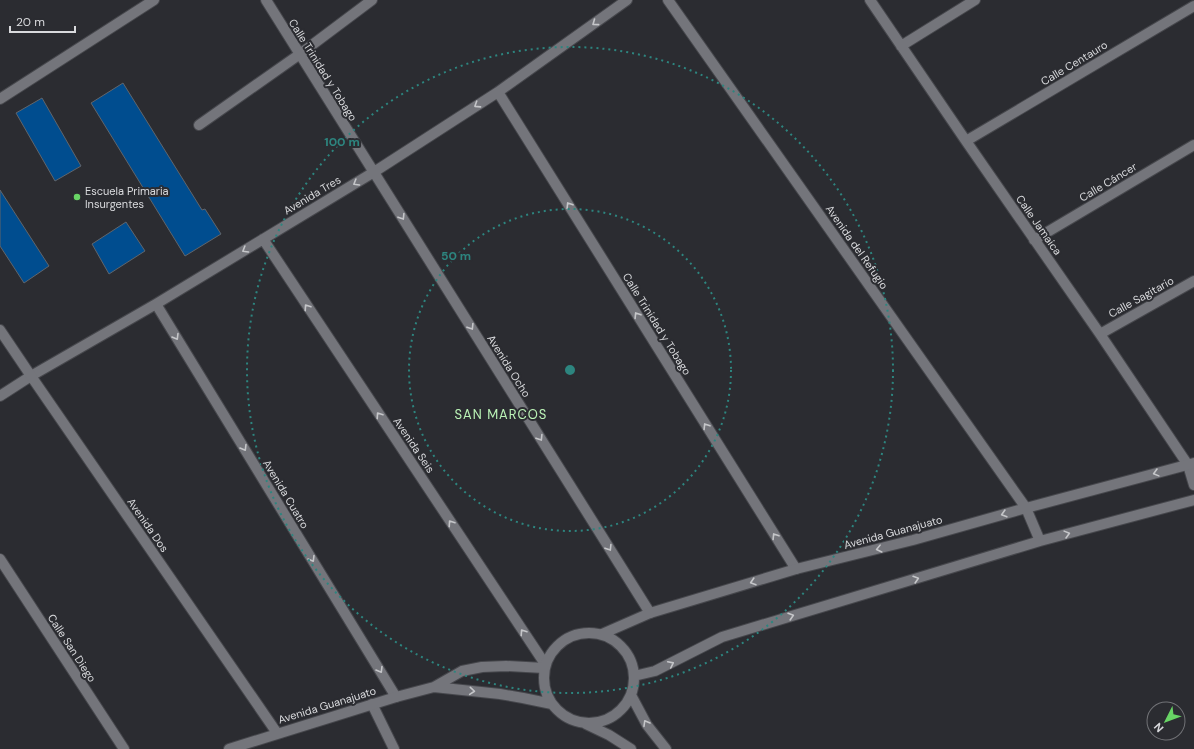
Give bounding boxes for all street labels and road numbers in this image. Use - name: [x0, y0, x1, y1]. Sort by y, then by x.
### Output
- street label: Calle Trinidad y Tobago: [286, 16, 360, 124]
- street label: Calle Centauro: [1038, 38, 1110, 88]
- street label: Calle Cáncer: [1077, 159, 1139, 205]
- street label: Avenida Tres: [281, 172, 343, 218]
- street label: Calle Jamaica: [1013, 192, 1065, 258]
- street label: Avenida del Refugio: [823, 202, 891, 292]
- street label: Calle Trinidad y Tobago: [620, 270, 694, 378]
- street label: Calle Sagitario: [1106, 273, 1176, 321]
- street label: Avenida Ocho: [484, 332, 534, 400]
- street label: Avenida Seis: [390, 415, 438, 475]
- street label: Avenida Cuatro: [260, 457, 312, 531]
- street label: Avenida Dos: [124, 495, 172, 555]
- street label: Avenida Guanajuato: [842, 512, 944, 552]
- street label: Calle San Diego: [45, 611, 99, 685]
- street label: Avenida Guanajuato: [276, 683, 378, 727]

